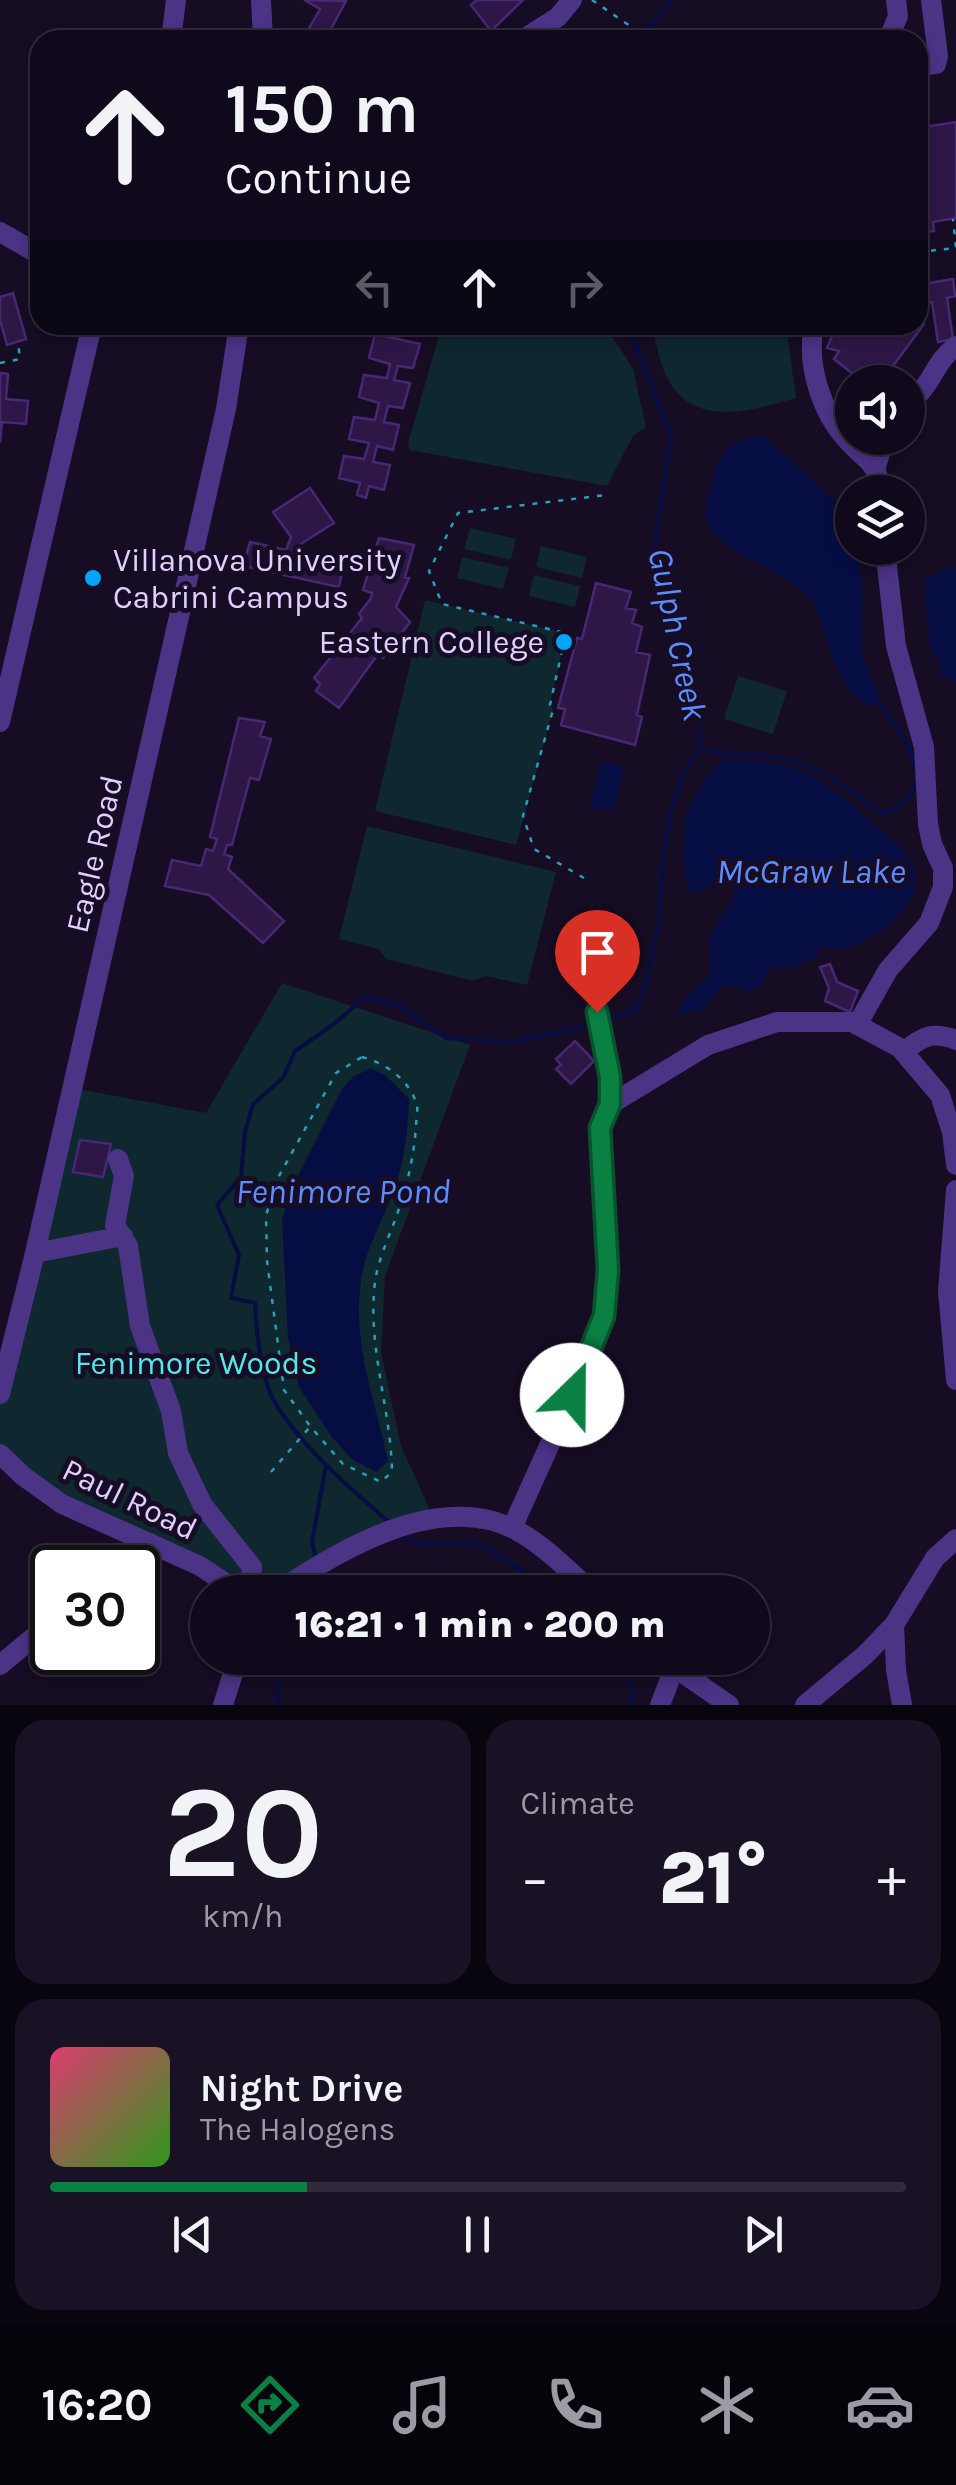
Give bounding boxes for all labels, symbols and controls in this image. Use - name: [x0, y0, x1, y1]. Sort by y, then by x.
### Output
- text: 150 m: [225, 68, 419, 150]
- icon: ahead: [60, 70, 190, 200]
- text: Continue: [225, 152, 412, 204]
- icon: left: [347, 260, 402, 315]
- icon: ahead: [452, 260, 507, 315]
- icon: right: [557, 260, 612, 315]
- map controls: [835, 365, 925, 565]
- button: sound: [835, 365, 925, 455]
- button: layers: [835, 475, 925, 565]
- place label: Villanova University Cabrini Campus: [113, 542, 401, 616]
- water label: Gulph Creek: [639, 544, 716, 724]
- marker: Villanova University Cabrini Campus: [82, 567, 104, 589]
- place label: Eastern College: [319, 624, 544, 661]
- marker: Eastern College: [553, 631, 575, 653]
- street label: Eagle Road: [58, 772, 131, 936]
- water label: McGraw Lake: [716, 851, 906, 892]
- pin: [555, 910, 640, 1013]
- icon: arrive: [570, 925, 625, 980]
- water label: Fenimore Pond: [236, 1171, 450, 1212]
- position arrow: [520, 1343, 624, 1447]
- park label: Fenimore Woods: [75, 1345, 317, 1382]
- street label: Paul Road: [57, 1451, 203, 1548]
- speed limit sign: 30: [30, 1545, 160, 1675]
- text: 16:21 · 1 min · 200 m: [294, 1602, 666, 1647]
- text: 20: [162, 1757, 323, 1909]
- text: Climate: [521, 1785, 635, 1822]
- text: 21°: [659, 1834, 768, 1922]
- text: −: [521, 1846, 549, 1910]
- text: +: [877, 1846, 906, 1910]
- text: km/h: [202, 1898, 283, 1935]
- text: Night Drive: [200, 2066, 403, 2111]
- text: The Halogens: [200, 2111, 395, 2148]
- icon: previous: [165, 2207, 220, 2262]
- icon: pause: [450, 2207, 505, 2262]
- icon: next: [736, 2207, 791, 2262]
- icon: directions: [235, 2370, 305, 2440]
- icon: music: [387, 2370, 457, 2440]
- icon: phone: [540, 2370, 610, 2440]
- icon: climate: [692, 2370, 762, 2440]
- icon: car: [845, 2370, 915, 2440]
- text: 16:20: [41, 2379, 152, 2431]

